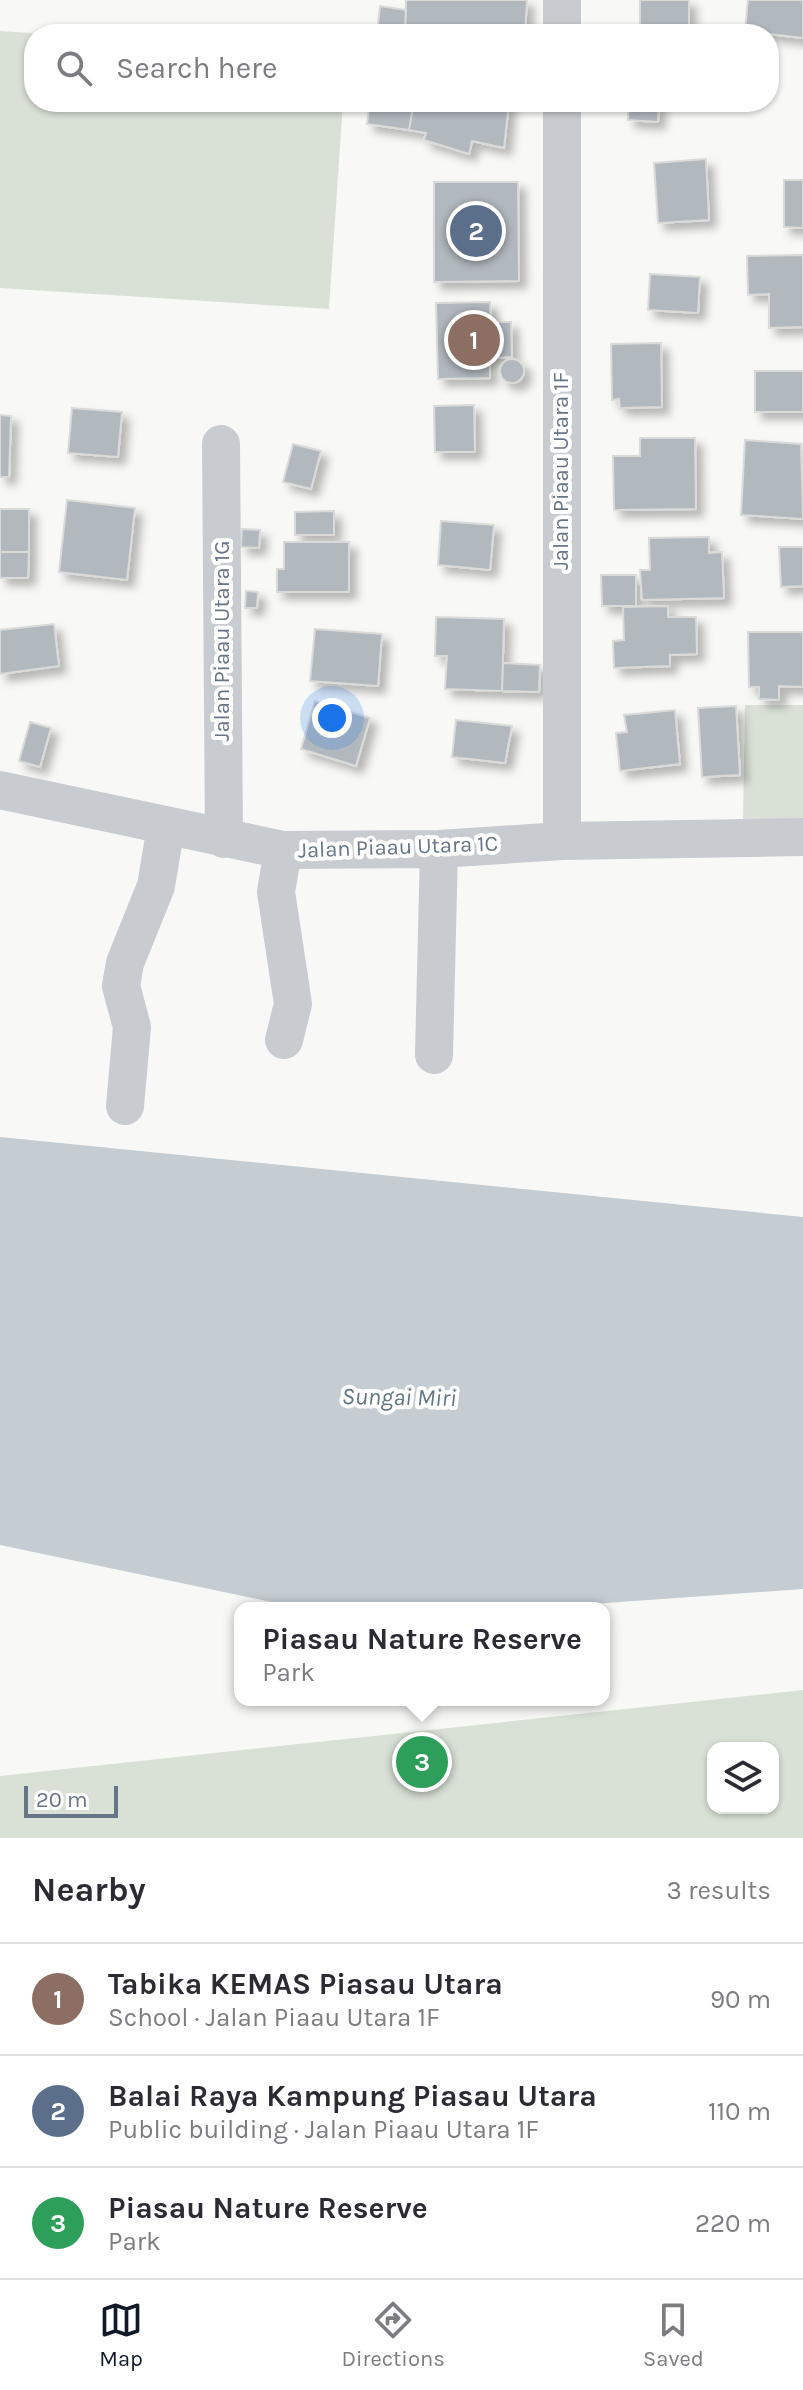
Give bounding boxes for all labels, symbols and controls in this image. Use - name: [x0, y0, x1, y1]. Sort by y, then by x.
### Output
- search box: [24, 24, 779, 112]
- icon: search: [52, 46, 96, 90]
- text: Search here: [116, 50, 277, 86]
- pin: 2: [450, 201, 502, 261]
- pin: 1: [448, 310, 500, 370]
- street label: Jalan Piaau Utara 1F: [548, 372, 574, 570]
- street label: Jalan Piaau Utara 1G: [209, 541, 235, 741]
- your location: [312, 698, 352, 738]
- street label: Jalan Piaau Utara 1C: [298, 831, 498, 863]
- water label: Sungai Miri: [342, 1382, 456, 1412]
- popup: [234, 1602, 610, 1706]
- text: Piasau Nature Reserve: [262, 1621, 582, 1657]
- text: Park: [262, 1657, 315, 1688]
- pin: 3: [396, 1732, 448, 1792]
- map controls: [707, 1742, 779, 1814]
- button: layers: [707, 1742, 779, 1814]
- scale bar: [24, 1782, 118, 1818]
- text: 20 m: [36, 1787, 88, 1813]
- text: Nearby: [32, 1870, 146, 1910]
- text: 3 results: [667, 1875, 771, 1906]
- text: Tabika KEMAS Piasau Utara: [108, 1966, 503, 2002]
- text: 1: [53, 1984, 63, 2015]
- text: 90 m: [710, 1984, 771, 2015]
- text: School · Jalan Piaau Utara 1F: [108, 2002, 440, 2033]
- text: Balai Raya Kampung Piasau Utara: [108, 2078, 597, 2114]
- text: 2: [50, 2096, 66, 2127]
- text: 110 m: [708, 2096, 771, 2127]
- text: Public building · Jalan Piaau Utara 1F: [108, 2114, 539, 2145]
- text: Piasau Nature Reserve: [108, 2190, 428, 2226]
- text: 3: [50, 2208, 66, 2239]
- text: 220 m: [695, 2208, 771, 2239]
- text: Park: [108, 2226, 161, 2257]
- tab: Map: [99, 2298, 143, 2372]
- tab: Directions: [341, 2298, 445, 2372]
- tab: Saved: [643, 2298, 704, 2372]

